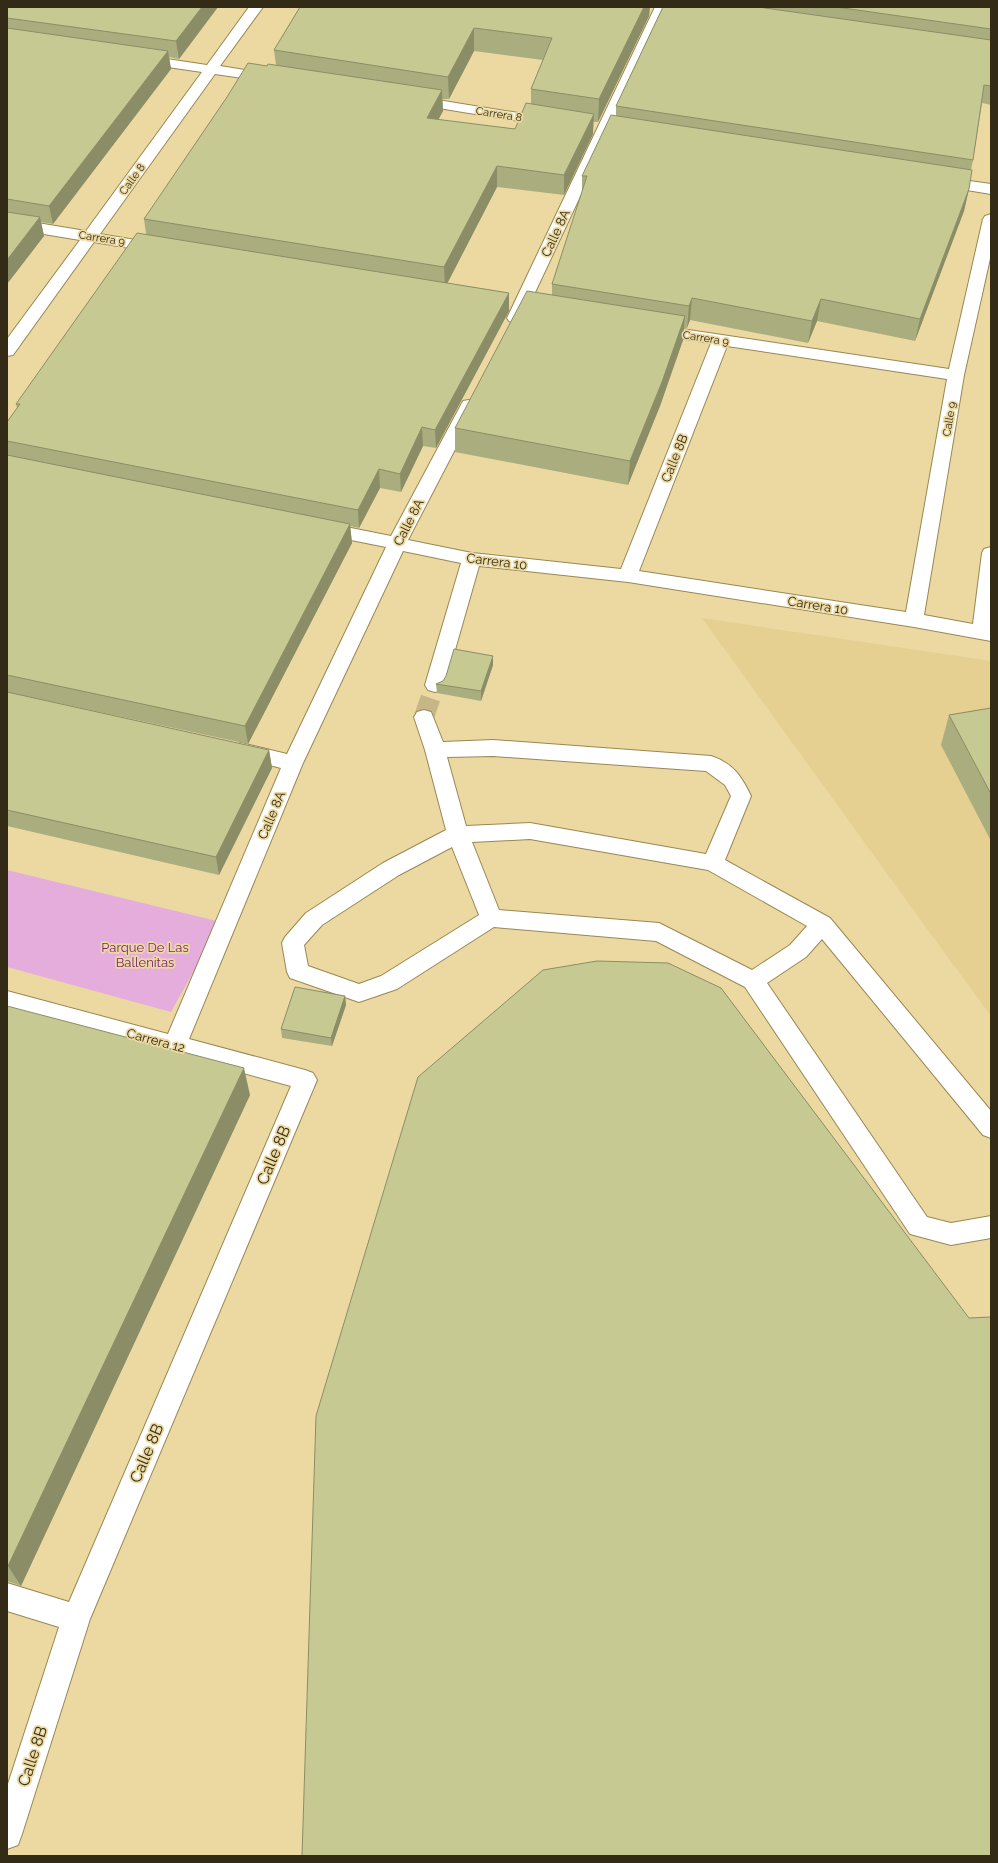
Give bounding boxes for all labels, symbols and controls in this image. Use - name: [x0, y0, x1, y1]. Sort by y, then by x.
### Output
- street label: Carrera 8: [475, 104, 523, 125]
- street label: Calle 8: [117, 161, 148, 197]
- street label: Calle 8A: [538, 207, 573, 259]
- street label: Carrera 9: [78, 228, 126, 249]
- street label: Carrera 9: [682, 328, 730, 349]
- street label: Calle 9: [940, 401, 959, 438]
- street label: Calle 8B: [658, 432, 691, 484]
- street label: Calle 8A: [390, 496, 427, 548]
- street label: Carrera 10: [466, 550, 528, 573]
- street label: Carrera 10: [787, 593, 849, 618]
- street label: Calle 8A: [255, 789, 288, 841]
- park label: Parque De Las Ballenitas: [101, 940, 189, 970]
- street label: Carrera 12: [125, 1025, 187, 1056]
- street label: Calle 8B: [253, 1123, 294, 1187]
- street label: Calle 8B: [126, 1421, 167, 1485]
- street label: Calle 8B: [14, 1724, 51, 1789]

